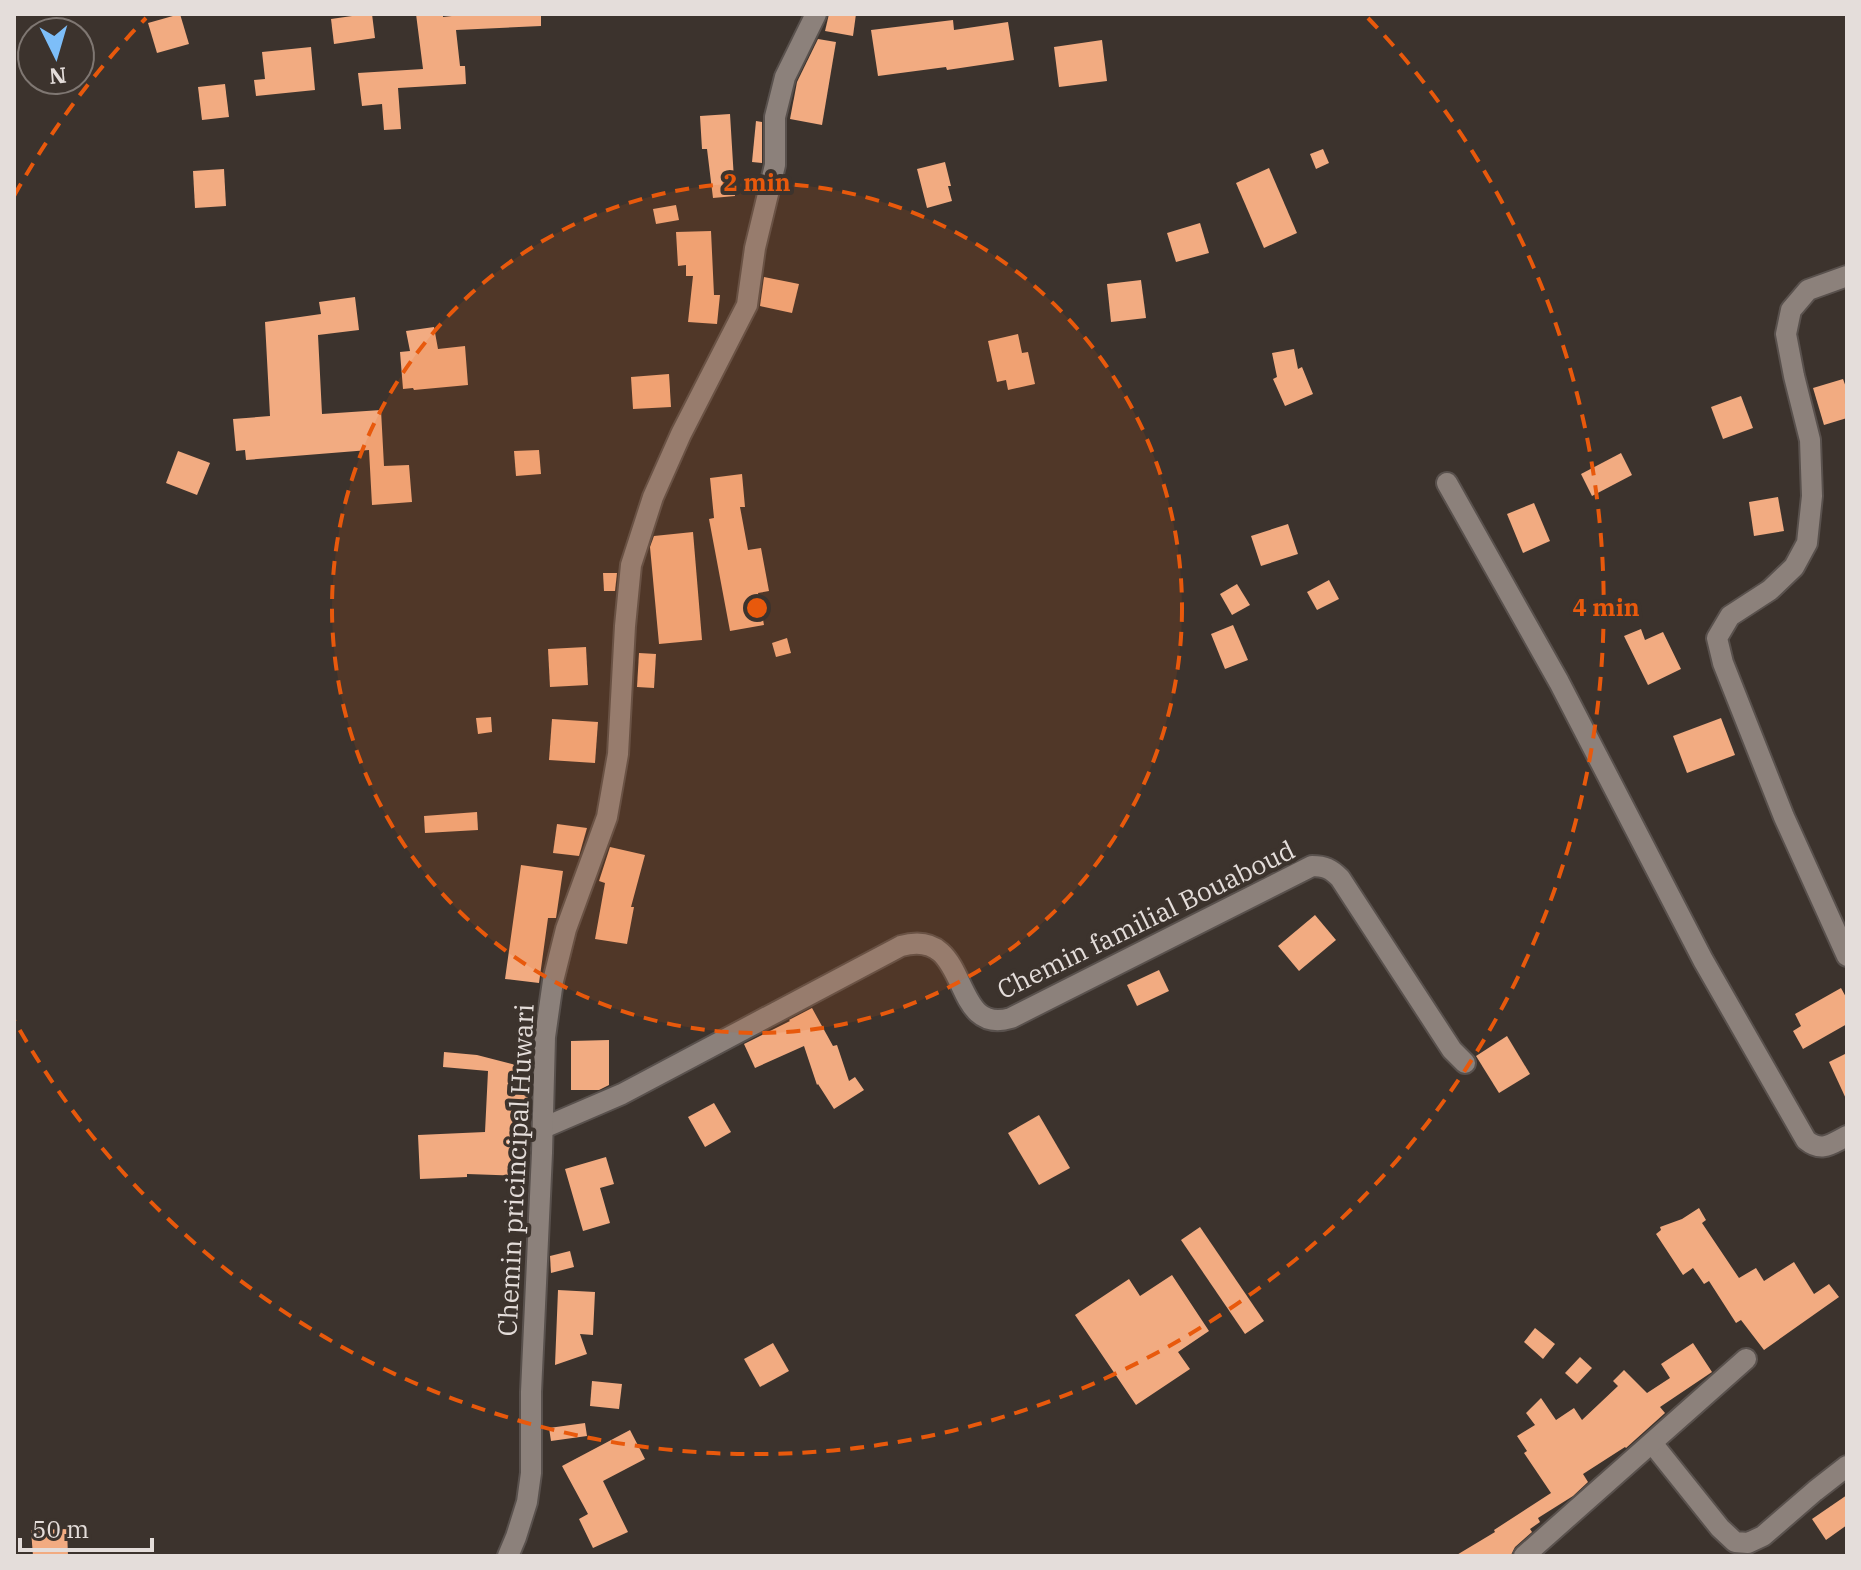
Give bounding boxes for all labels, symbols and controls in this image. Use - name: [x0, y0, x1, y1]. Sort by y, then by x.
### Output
- north arrow: [16, 16, 96, 96]
- text: N: [48, 61, 68, 92]
- text: 2 min: [723, 166, 791, 198]
- text: 4 min: [1572, 591, 1640, 623]
- centre of rings: [743, 594, 771, 622]
- street label: Chemin familial Bouaboud: [991, 832, 1300, 1006]
- street label: Chemin pricincipal Huwari: [489, 1003, 541, 1337]
- scale bar: [20, 1502, 152, 1552]
- text: 50 m: [32, 1513, 89, 1545]

